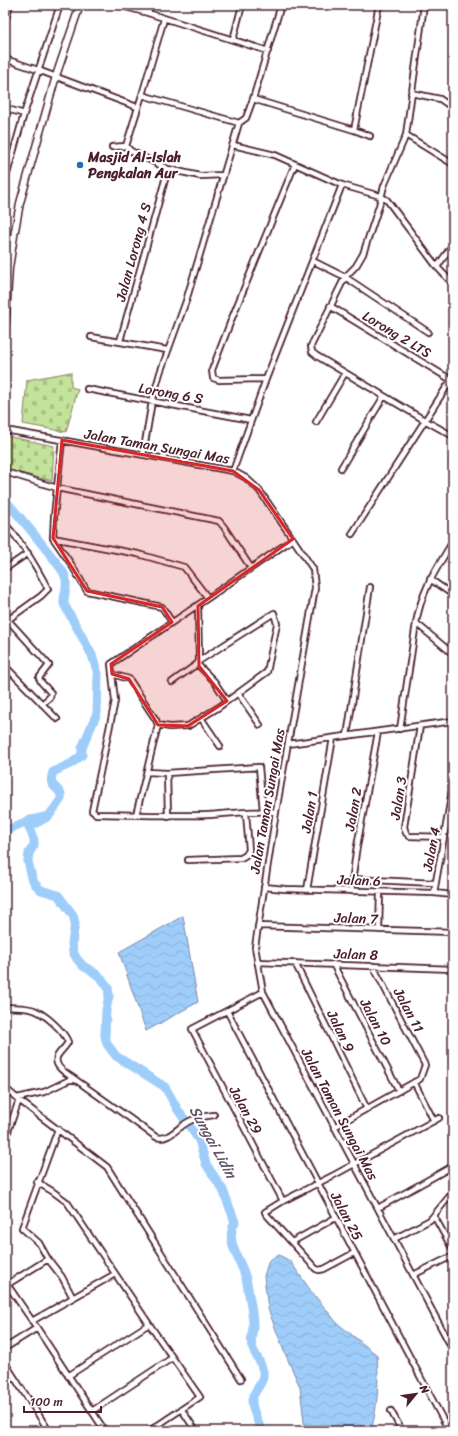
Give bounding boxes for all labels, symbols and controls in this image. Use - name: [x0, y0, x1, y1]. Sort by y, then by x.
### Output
- place label: Masjid Al-Islah Pengkalan Aur: [87, 145, 182, 186]
- marker: Masjid Al-Islah Pengkalan Aur: [75, 160, 85, 170]
- street label: Jalan Lorong 4 S: [108, 200, 159, 305]
- street label: Lorong 2 LTS: [357, 304, 437, 365]
- street label: Lorong 6 S: [137, 376, 205, 411]
- street label: Jalan Taman Sungai Mas: [81, 421, 232, 472]
- street label: Jalan Taman Sungai Mas: [242, 726, 293, 877]
- street label: Jalan 3: [383, 774, 414, 822]
- street label: Jalan 2: [337, 785, 370, 834]
- street label: Jalan 1: [293, 789, 325, 836]
- street label: Jalan 4: [415, 825, 448, 874]
- street label: Jalan 6: [336, 867, 381, 894]
- street label: Jalan 7: [333, 905, 379, 932]
- street label: Jalan 8: [332, 941, 379, 968]
- street label: Jalan 11: [386, 982, 431, 1037]
- street label: Jalan 10: [352, 993, 399, 1051]
- street label: Jalan 9: [319, 1005, 362, 1057]
- street label: Jalan Taman Sungai Mas: [294, 1043, 385, 1185]
- street label: Jalan 29: [221, 1080, 269, 1140]
- water label: Sungai Lidin: [182, 1101, 245, 1185]
- street label: Jalan 25: [323, 1186, 370, 1246]
- north arrow: [396, 1374, 436, 1414]
- text: N: [414, 1381, 435, 1398]
- scale bar: [24, 1388, 101, 1414]
- text: 100 m: [30, 1391, 63, 1413]

